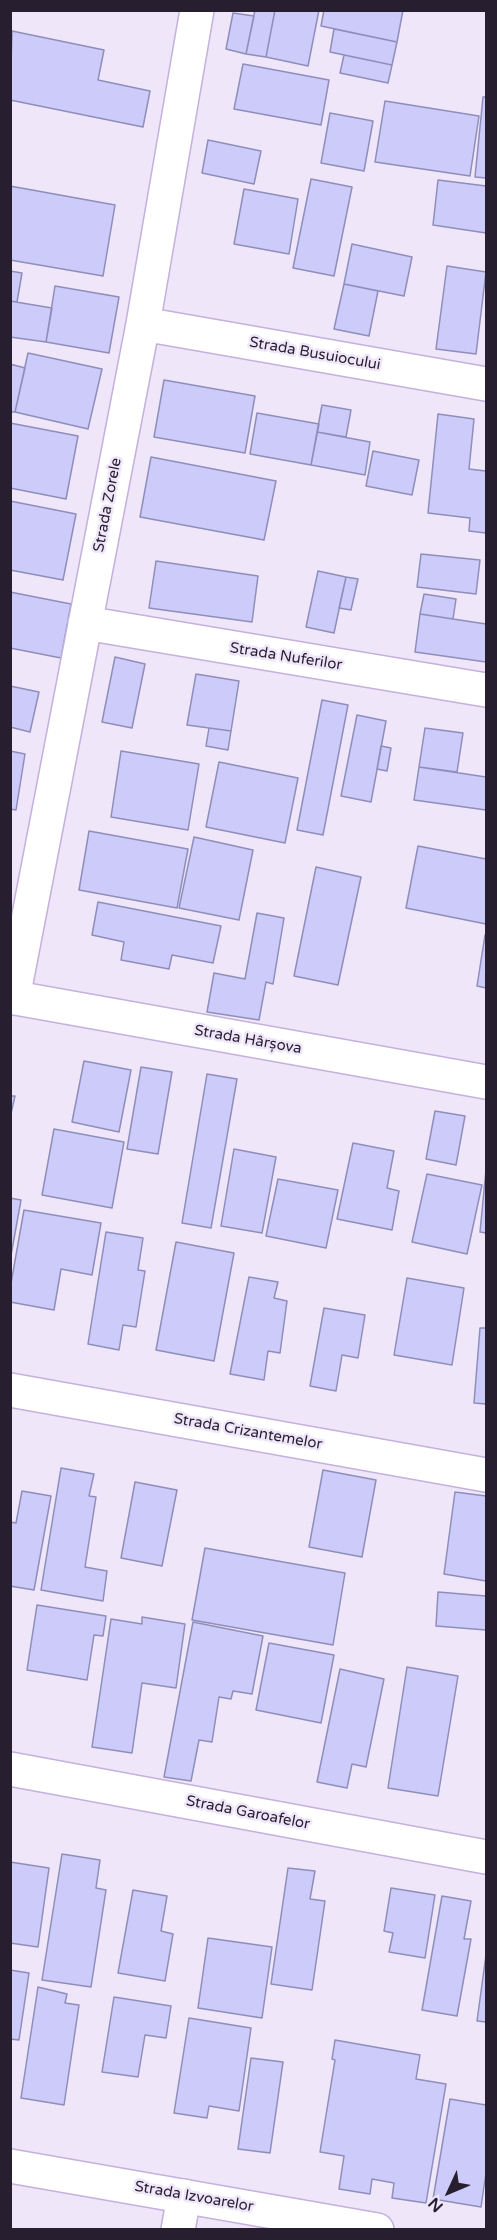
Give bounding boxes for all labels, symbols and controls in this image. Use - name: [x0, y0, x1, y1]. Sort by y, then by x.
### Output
- street label: Strada Busuiocului: [248, 334, 382, 374]
- street label: Strada Zorele: [90, 456, 126, 554]
- street label: Strada Nuferilor: [229, 639, 343, 675]
- street label: Strada Hârșova: [193, 1022, 303, 1058]
- street label: Strada Crizantemelor: [172, 1410, 324, 1454]
- street label: Strada Garoafelor: [185, 1792, 311, 1834]
- north arrow: [419, 2162, 479, 2222]
- street label: Strada Izvoarelor: [133, 2178, 255, 2216]
- text: N: [424, 2193, 448, 2216]

